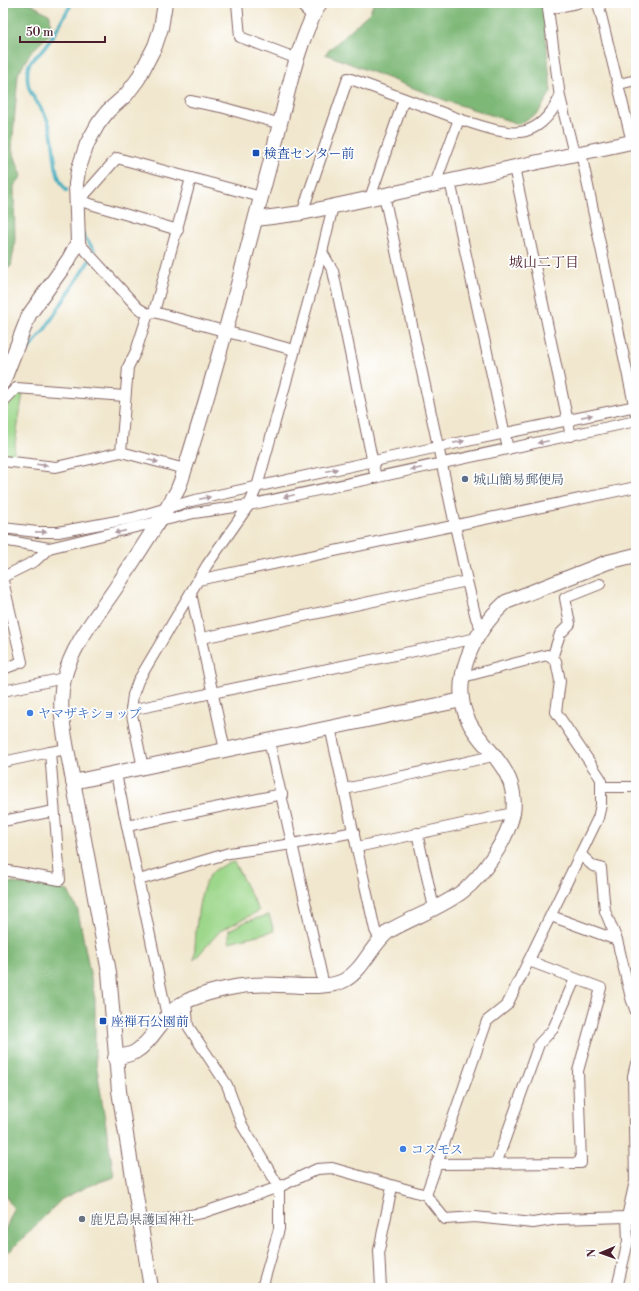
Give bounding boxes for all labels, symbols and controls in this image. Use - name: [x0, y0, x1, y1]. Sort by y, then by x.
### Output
- scale bar: [20, 18, 105, 44]
- text: 50 m: [26, 25, 54, 40]
- place label: 検査センター前: [264, 146, 354, 162]
- marker: 検査センター前: [251, 148, 261, 158]
- district label: 城山二丁目: [509, 254, 579, 272]
- one-way arrow: [580, 413, 593, 419]
- one-way arrow: [453, 439, 465, 445]
- one-way arrow: [537, 439, 549, 445]
- one-way arrow: [147, 458, 159, 464]
- one-way arrow: [36, 462, 48, 468]
- one-way arrow: [410, 466, 422, 472]
- one-way arrow: [326, 467, 338, 473]
- place label: 城山簡易郵便局: [473, 472, 564, 488]
- marker: 城山簡易郵便局: [460, 474, 470, 484]
- one-way arrow: [199, 494, 211, 500]
- one-way arrow: [283, 494, 295, 500]
- one-way arrow: [35, 529, 48, 535]
- one-way arrow: [114, 530, 126, 536]
- place label: ヤマザキショップ: [38, 706, 142, 722]
- marker: ヤマザキショップ: [25, 708, 35, 718]
- place label: 座禅石公園前: [111, 1014, 189, 1030]
- marker: 座禅石公園前: [98, 1016, 108, 1026]
- place label: コスモス: [411, 1142, 463, 1158]
- marker: コスモス: [398, 1144, 408, 1154]
- place label: 鹿児島県護国神社: [90, 1212, 194, 1228]
- marker: 鹿児島県護国神社: [77, 1214, 87, 1224]
- north arrow: [581, 1233, 621, 1273]
- text: N: [585, 1248, 599, 1258]

